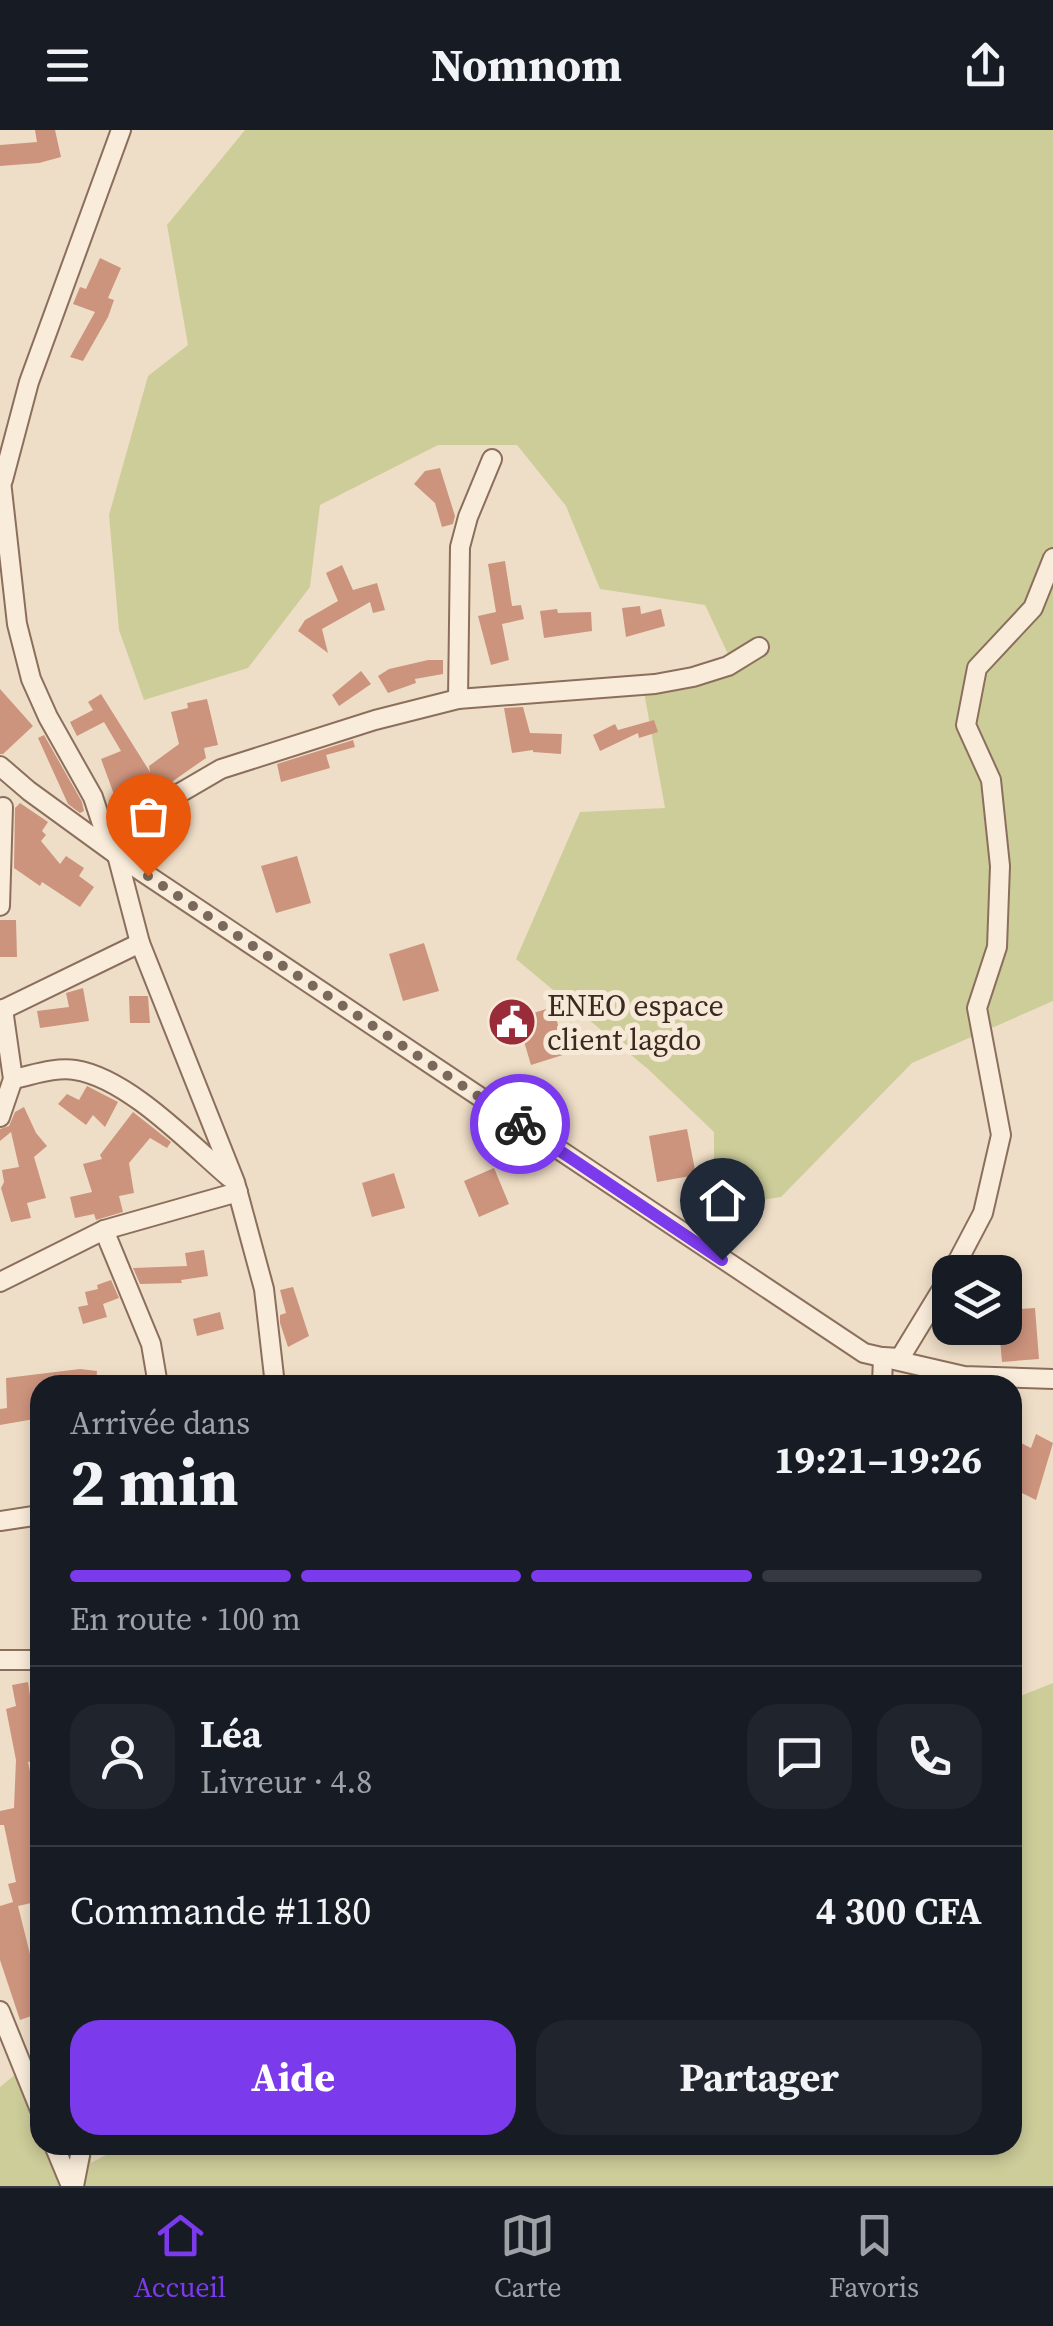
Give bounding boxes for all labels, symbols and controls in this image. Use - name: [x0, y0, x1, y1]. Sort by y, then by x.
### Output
- text: Nomnom: [431, 34, 622, 96]
- icon: menu: [40, 38, 95, 93]
- icon: share: [958, 38, 1013, 93]
- pin: [106, 774, 191, 877]
- icon: bag: [121, 789, 176, 844]
- place label: ENEO espace client lagdo: [547, 985, 724, 1060]
- public building icon: ENEO espace client lagdo: [486, 996, 538, 1048]
- courier: [470, 1074, 570, 1174]
- icon: bike: [493, 1097, 548, 1152]
- pin: [680, 1158, 765, 1261]
- icon: home: [695, 1173, 750, 1228]
- map controls: [932, 1255, 1022, 1345]
- button: layers: [932, 1255, 1022, 1345]
- text: Arrivée dans: [70, 1401, 250, 1445]
- text: 19:21–19:26: [774, 1434, 982, 1486]
- text: 2 min: [70, 1438, 239, 1527]
- text: En route · 100 m: [70, 1597, 301, 1641]
- button: person: [70, 1704, 175, 1809]
- button: chat: [747, 1704, 852, 1809]
- button: phone: [877, 1704, 982, 1809]
- text: Léa: [200, 1708, 262, 1760]
- text: Livreur · 4.8: [200, 1760, 372, 1804]
- text: Commande #1180: [70, 1885, 371, 1937]
- text: 4 300 CFA: [816, 1885, 982, 1937]
- button: Aide: [70, 2020, 516, 2135]
- button: Partager: [536, 2020, 982, 2135]
- tab: Accueil: [134, 2208, 226, 2306]
- tab: Carte: [494, 2208, 561, 2306]
- tab: Favoris: [829, 2208, 919, 2306]

